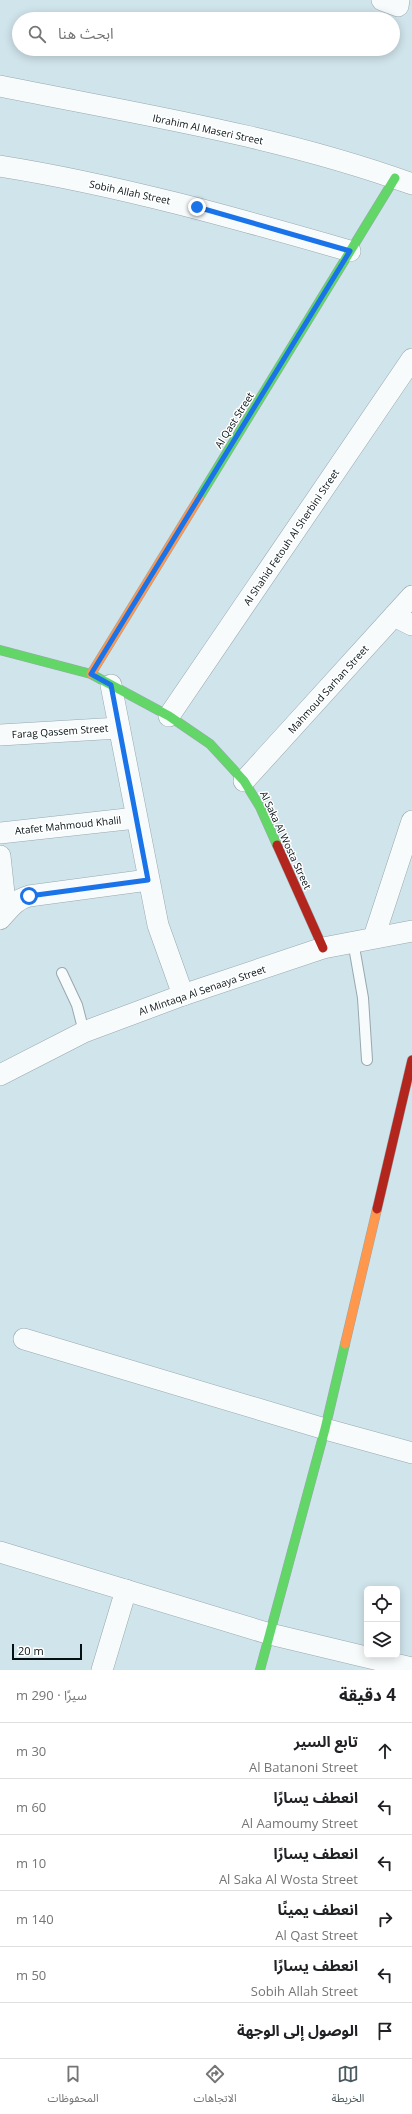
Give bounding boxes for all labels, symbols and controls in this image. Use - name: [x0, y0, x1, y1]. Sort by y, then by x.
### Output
- search box: [12, 12, 400, 56]
- icon: search: [26, 23, 48, 45]
- text: ابحث هنا: [58, 23, 114, 43]
- street label: Ibrahim Al Maseri Street: [151, 110, 265, 148]
- street label: Sobih Allah Street: [88, 177, 172, 208]
- route end: [188, 198, 206, 216]
- street label: Al Qast Street: [211, 389, 257, 451]
- street label: Al Shahid Fetouh Al Sherbini Street: [240, 466, 342, 608]
- street label: Mahmoud Sarhan Street: [285, 642, 372, 736]
- street label: Farag Qassem Street: [11, 721, 109, 741]
- street label: Al Saka Al Wosta Street: [257, 789, 315, 892]
- street label: Atafet Mahmoud Khalil: [14, 812, 122, 838]
- route start: [20, 887, 38, 905]
- street label: Al Mintaqa Al Senaaya Street: [137, 962, 268, 1018]
- map controls: [364, 1586, 400, 1658]
- button: locate: [364, 1586, 400, 1622]
- button: layers: [364, 1622, 400, 1658]
- scale bar: [12, 1642, 82, 1661]
- text: 20 m: [18, 1643, 44, 1658]
- text: 4 دقيقة: [339, 1683, 396, 1706]
- text: سيرًا · 290 m: [16, 1686, 87, 1704]
- text: تابع السير: [294, 1731, 358, 1751]
- icon: ahead: [374, 1740, 396, 1762]
- text: 30 m: [16, 1742, 46, 1760]
- text: Al Batanoni Street: [249, 1758, 358, 1776]
- text: انعطف يسارًا: [274, 1787, 358, 1807]
- icon: left: [374, 1796, 396, 1818]
- text: 60 m: [16, 1798, 46, 1816]
- text: Al Aamoumy Street: [242, 1814, 358, 1832]
- text: انعطف يسارًا: [274, 1843, 358, 1863]
- icon: left: [374, 1852, 396, 1874]
- text: 10 m: [16, 1854, 46, 1872]
- text: Al Saka Al Wosta Street: [219, 1870, 358, 1888]
- text: انعطف يمينًا: [277, 1899, 358, 1919]
- icon: right: [374, 1908, 396, 1930]
- text: 140 m: [16, 1910, 54, 1928]
- text: Al Qast Street: [275, 1926, 358, 1944]
- text: انعطف يسارًا: [274, 1955, 358, 1975]
- icon: left: [374, 1964, 396, 1986]
- text: 50 m: [16, 1966, 46, 1984]
- text: Sobih Allah Street: [251, 1982, 358, 2000]
- text: الوصول إلى الوجهة: [237, 2020, 358, 2040]
- icon: arrive: [374, 2020, 396, 2042]
- tab: المحفوظات: [48, 2063, 99, 2110]
- tab: الاتجاهات: [194, 2063, 237, 2110]
- tab: الخريطة: [332, 2063, 365, 2110]

